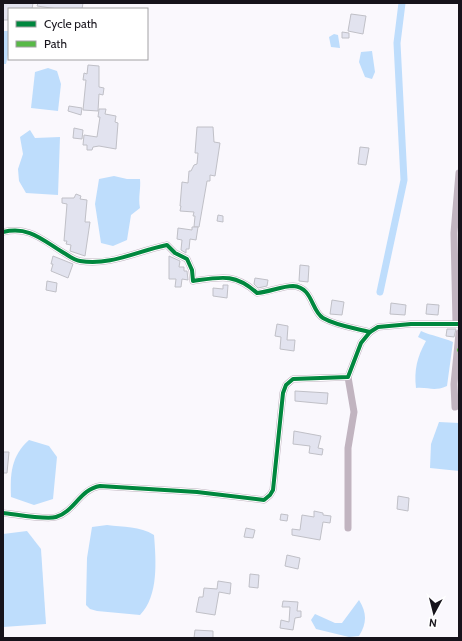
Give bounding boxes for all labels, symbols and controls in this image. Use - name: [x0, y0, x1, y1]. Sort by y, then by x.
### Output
- legend: [8, 8, 148, 60]
- text: Cycle path: [44, 16, 97, 31]
- text: Path: [44, 36, 67, 51]
- north arrow: [414, 593, 454, 633]
- text: N: [428, 616, 437, 630]

